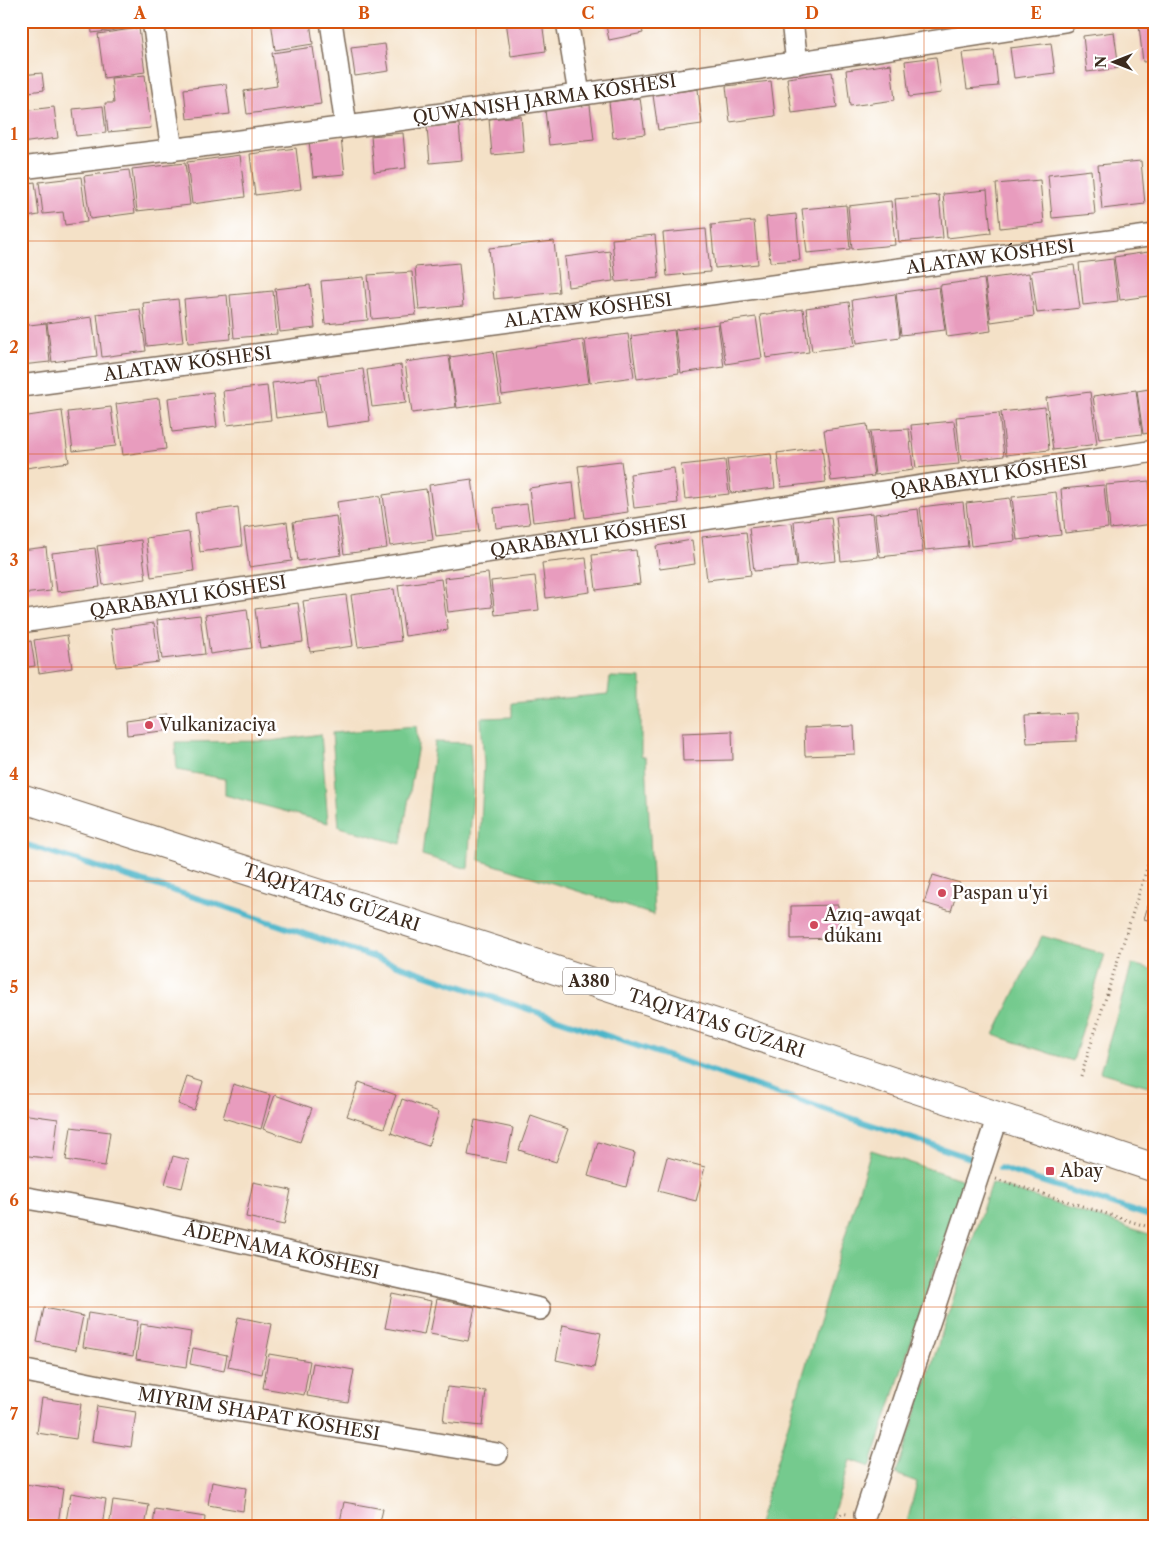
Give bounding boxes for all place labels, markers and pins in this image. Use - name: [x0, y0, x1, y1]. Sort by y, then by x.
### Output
- place label: Vulkanizaciya: [158, 714, 277, 736]
- marker: Vulkanizaciya: [143, 719, 155, 731]
- place label: Paspan u'yi: [952, 882, 1048, 904]
- marker: Paspan u'yi: [936, 887, 948, 899]
- place label: Azıq-awqat dúkanı: [823, 904, 922, 947]
- marker: Azıq-awqat dúkanı: [808, 919, 820, 931]
- place label: Abay: [1059, 1160, 1104, 1182]
- marker: Abay: [1044, 1165, 1056, 1177]

